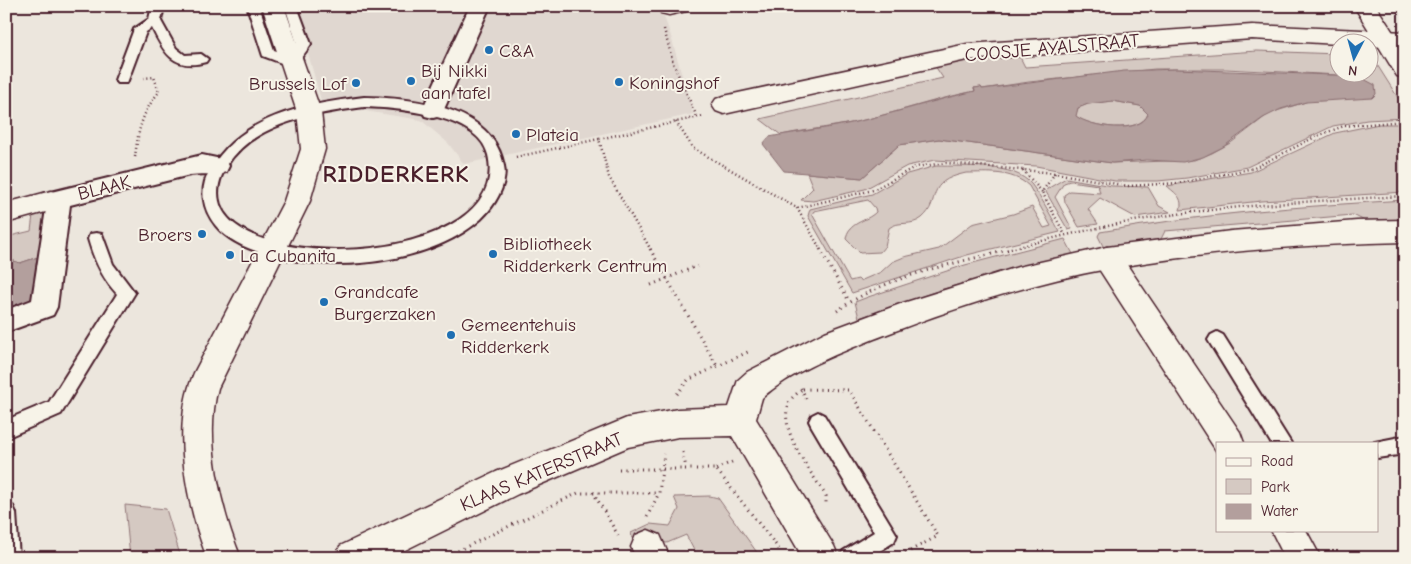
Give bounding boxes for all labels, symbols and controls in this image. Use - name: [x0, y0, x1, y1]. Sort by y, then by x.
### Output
- street label: COOSJE AYALSTRAAT: [964, 29, 1140, 67]
- north arrow: [1328, 32, 1378, 82]
- place label: C&A: [499, 40, 534, 62]
- marker: C&A: [483, 44, 495, 56]
- place label: Bij Nikki aan tafel: [421, 60, 491, 104]
- text: N: [1347, 62, 1358, 79]
- place label: Koningshof: [629, 72, 720, 94]
- place label: Brussels Lof: [249, 73, 348, 95]
- marker: Bij Nikki aan tafel: [405, 75, 417, 87]
- marker: Koningshof: [613, 76, 625, 88]
- marker: Brussels Lof: [350, 77, 362, 89]
- place label: Plateia: [526, 124, 579, 146]
- marker: Plateia: [510, 128, 522, 140]
- district label: RIDDERKERK: [322, 160, 470, 188]
- street label: BLAAK: [75, 171, 133, 205]
- place label: Broers: [138, 224, 192, 246]
- marker: Broers: [196, 228, 208, 240]
- place label: Bibliotheek Ridderkerk Centrum: [503, 233, 667, 277]
- place label: La Cubanita: [240, 245, 336, 267]
- marker: Bibliotheek Ridderkerk Centrum: [487, 248, 499, 260]
- marker: La Cubanita: [224, 249, 236, 261]
- place label: Grandcafe Burgerzaken: [334, 281, 436, 325]
- marker: Grandcafe Burgerzaken: [318, 296, 330, 308]
- place label: Gemeentehuis Ridderkerk: [461, 314, 576, 358]
- marker: Gemeentehuis Ridderkerk: [445, 329, 457, 341]
- street label: KLAAS KATERSTRAAT: [457, 428, 626, 516]
- legend: [1216, 442, 1378, 532]
- text: Road: [1261, 452, 1293, 470]
- text: Park: [1261, 478, 1290, 496]
- text: Water: [1261, 502, 1298, 520]

